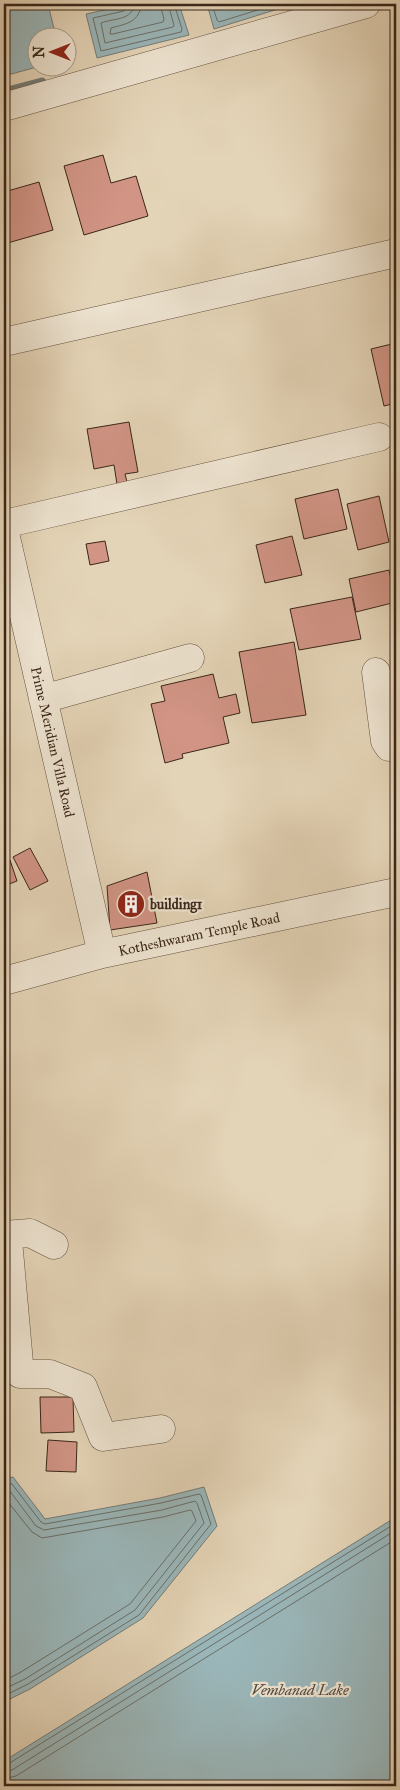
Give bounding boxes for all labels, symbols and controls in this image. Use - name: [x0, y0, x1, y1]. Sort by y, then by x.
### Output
- north arrow: [28, 28, 78, 78]
- text: N: [31, 46, 48, 58]
- street label: Prime Meridian Villa Road: [27, 665, 78, 819]
- building icon: building1: [116, 889, 146, 919]
- place label: building1: [149, 896, 203, 914]
- street label: Kotheshwaram Temple Road: [117, 909, 281, 960]
- water label: Vembanad Lake: [251, 1681, 349, 1699]

